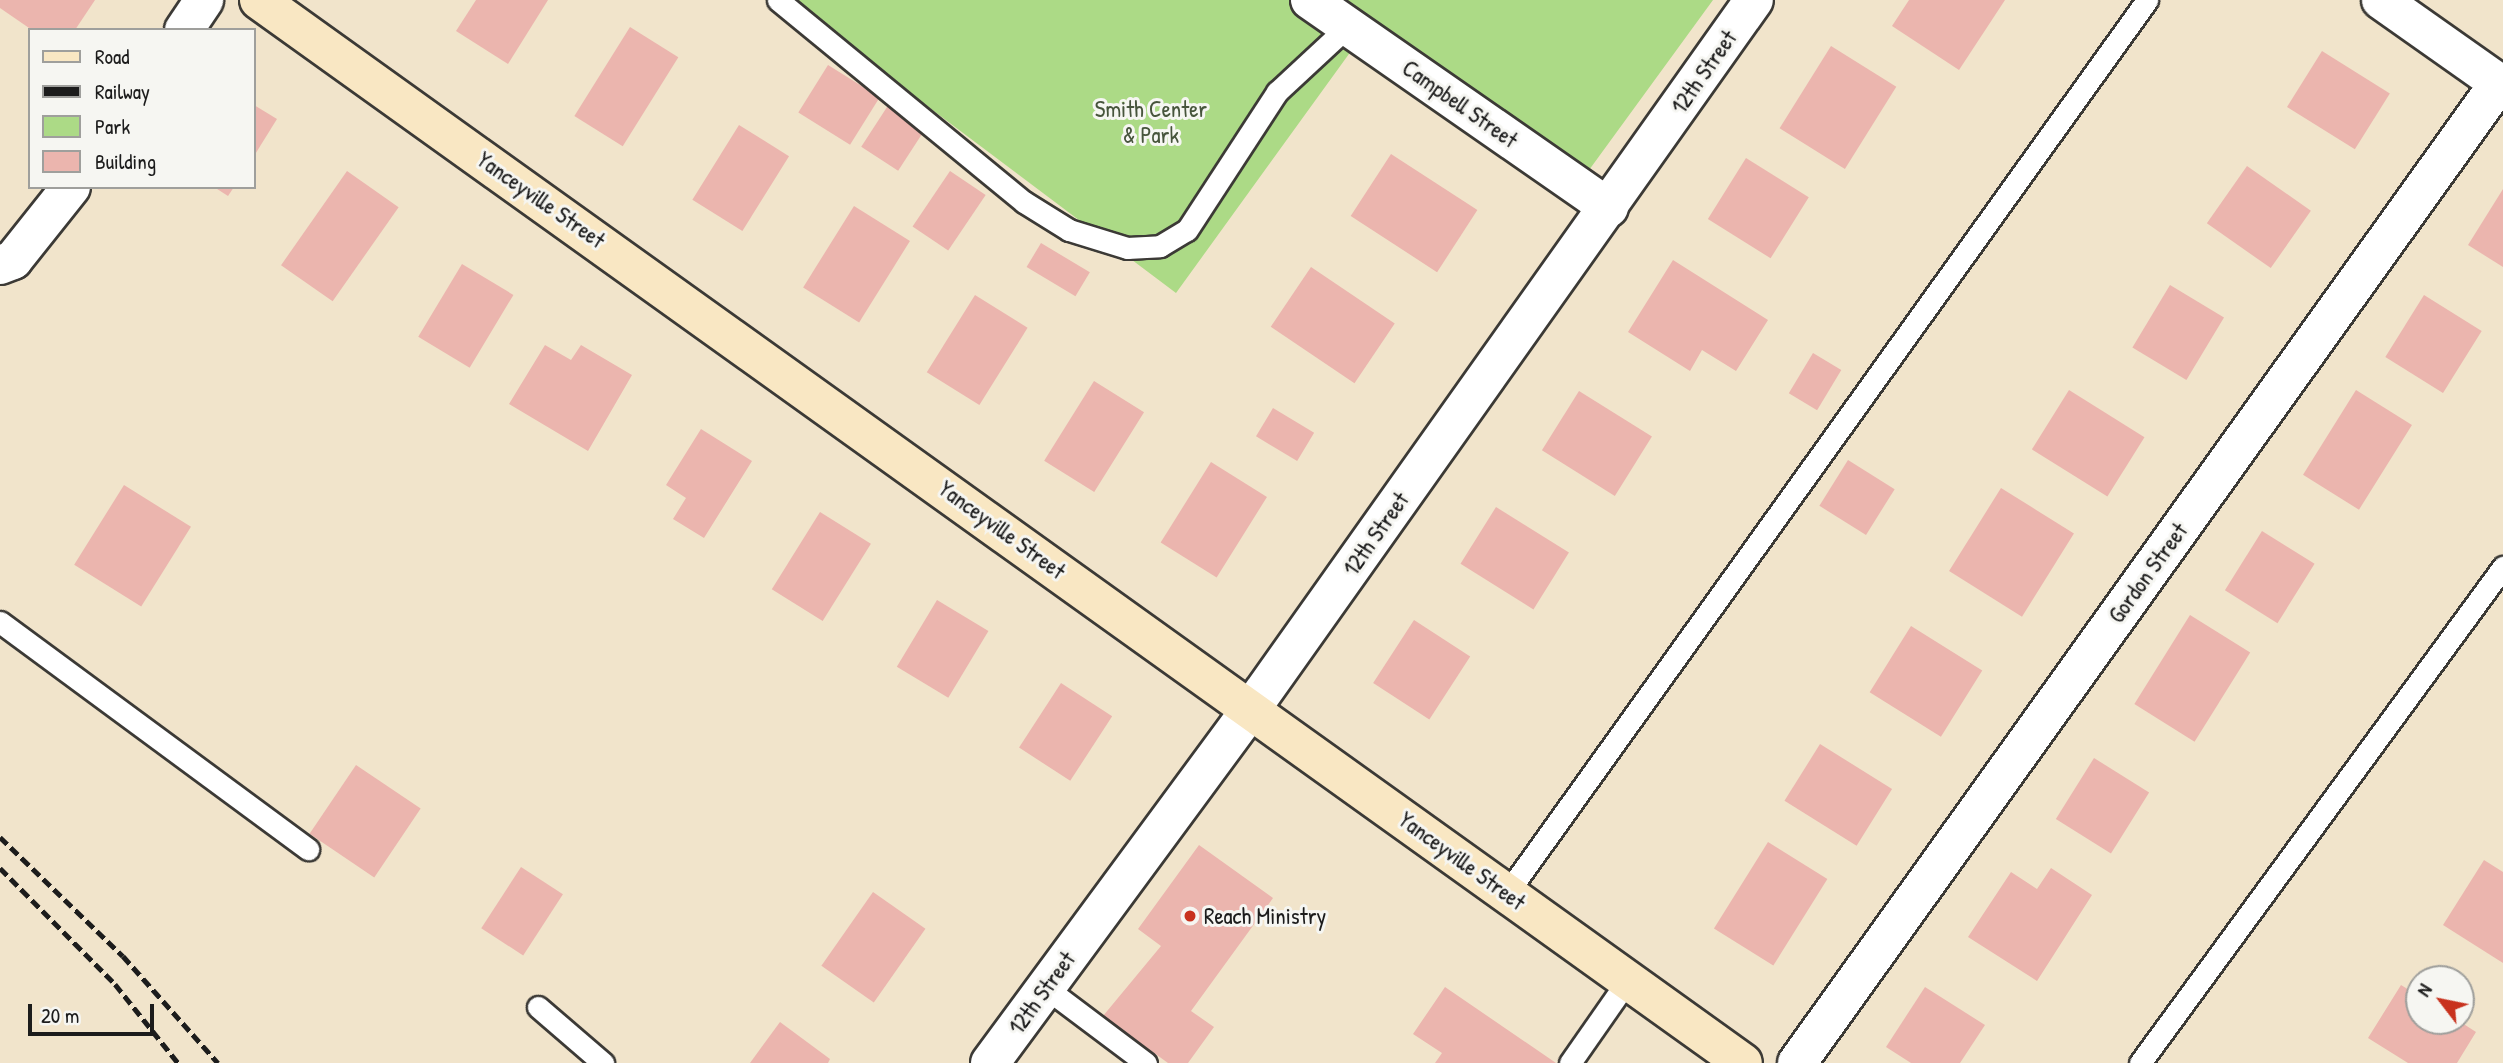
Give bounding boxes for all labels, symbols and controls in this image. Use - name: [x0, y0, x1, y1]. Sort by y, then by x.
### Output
- street label: 12th Street: [1665, 25, 1743, 119]
- legend: [28, 28, 256, 189]
- text: Road: [95, 42, 129, 71]
- street label: Campbell Street: [1397, 54, 1523, 154]
- text: Railway: [95, 77, 150, 106]
- park label: Smith Center & Park: [1095, 95, 1207, 149]
- text: Park: [95, 112, 130, 141]
- street label: Yanceyville Street: [472, 146, 610, 254]
- text: Building: [95, 147, 156, 176]
- street label: Yanceyville Street: [933, 475, 1071, 585]
- street label: 12th Street: [1337, 487, 1415, 581]
- street label: Gordon Street: [2103, 518, 2193, 628]
- street label: Yanceyville Street: [1393, 806, 1531, 916]
- place label: Reach Ministry: [1204, 902, 1326, 930]
- marker: Reach Ministry: [1182, 908, 1198, 924]
- street label: 12th Street: [1003, 946, 1081, 1040]
- north arrow: [2405, 965, 2475, 1035]
- text: N: [2410, 979, 2438, 1001]
- scale bar: [32, 990, 158, 1034]
- text: 20 m: [41, 1001, 79, 1030]

